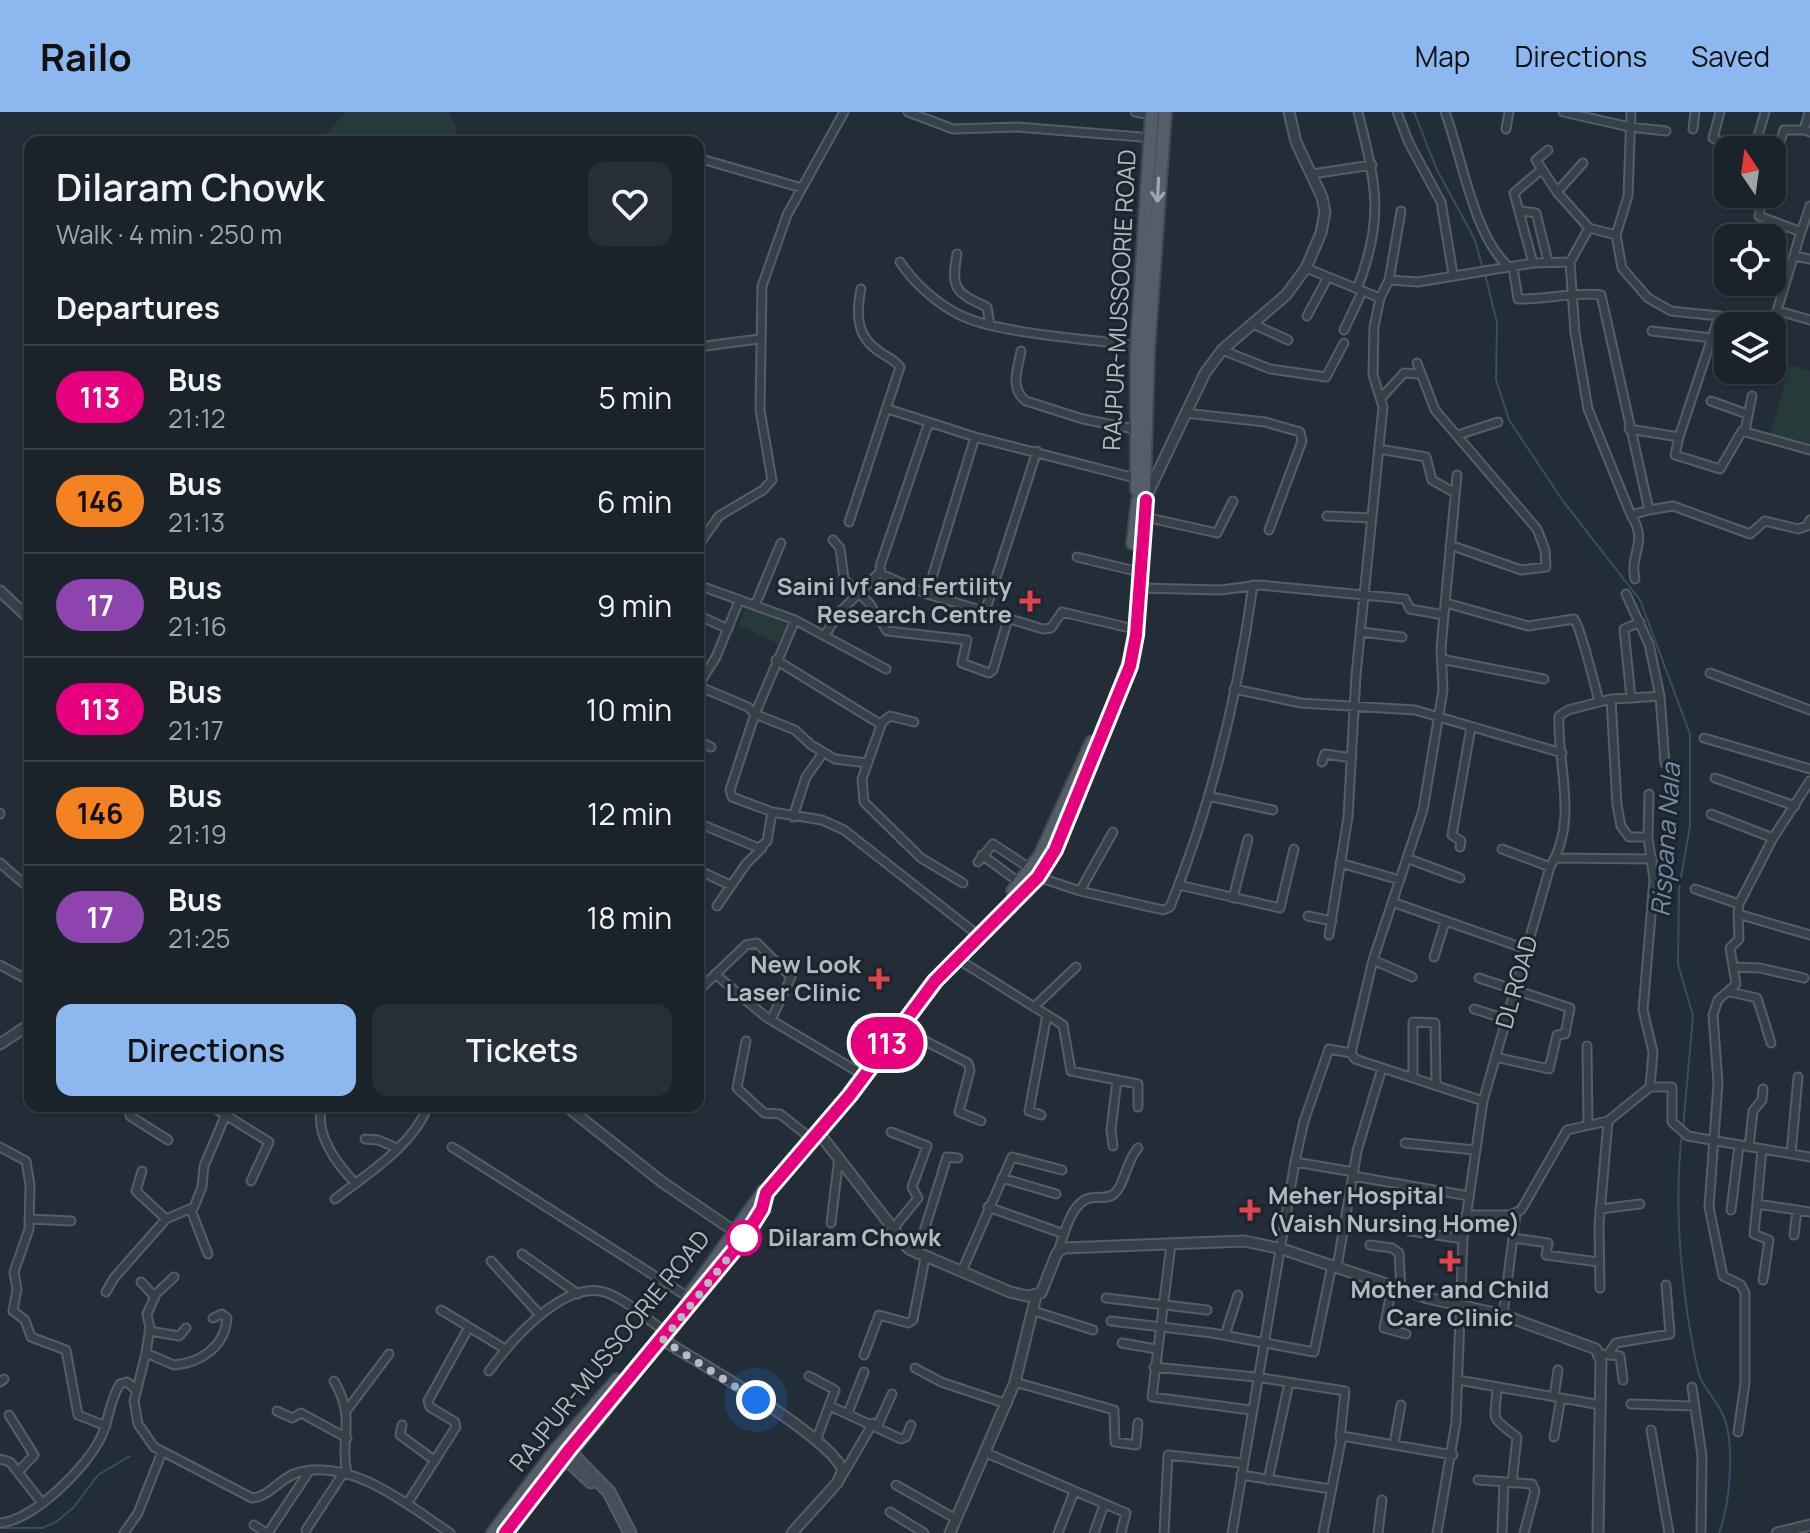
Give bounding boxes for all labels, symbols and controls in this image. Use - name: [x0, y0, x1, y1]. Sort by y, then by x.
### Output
- text: Railo: [40, 30, 132, 82]
- text: Map: [1415, 37, 1470, 75]
- text: Directions: [1514, 37, 1647, 75]
- text: Saved: [1691, 37, 1770, 75]
- north arrow: [1714, 136, 1786, 208]
- map controls: [1714, 136, 1786, 384]
- street label: RAJPUR-MUSSOORIE ROAD: [1094, 148, 1143, 451]
- text: Dilaram Chowk: [56, 160, 324, 212]
- button: heart: [588, 162, 672, 246]
- one-way arrow: [1151, 176, 1166, 203]
- text: Walk · 4 min · 250 m: [56, 216, 282, 252]
- button: locate: [1714, 224, 1786, 296]
- text: Departures: [56, 287, 220, 328]
- button: layers: [1714, 312, 1786, 384]
- text: Bus: [168, 359, 222, 400]
- text: 5 min: [598, 377, 672, 418]
- text: 113: [80, 378, 120, 416]
- text: 21:12: [168, 400, 226, 436]
- text: Bus: [168, 463, 222, 504]
- text: 6 min: [597, 481, 672, 522]
- text: 146: [77, 482, 123, 520]
- text: 21:13: [168, 504, 225, 540]
- text: Bus: [168, 567, 222, 608]
- place label: Saini Ivf and Fertility Research Centre: [777, 569, 1013, 630]
- text: 9 min: [597, 585, 672, 626]
- text: 17: [86, 586, 114, 624]
- marker: Saini Ivf and Fertility Research Centre: [1019, 590, 1041, 612]
- text: 21:16: [168, 608, 227, 644]
- text: Bus: [168, 671, 222, 712]
- text: 10 min: [586, 689, 672, 730]
- text: 113: [80, 690, 120, 728]
- text: 21:17: [168, 712, 224, 748]
- water label: Rispana Nala: [1642, 760, 1688, 918]
- text: Bus: [168, 775, 222, 816]
- text: 12 min: [587, 793, 672, 834]
- text: 146: [77, 794, 123, 832]
- text: 21:19: [168, 816, 227, 852]
- text: Bus: [168, 879, 222, 920]
- text: 18 min: [587, 897, 672, 938]
- text: 17: [86, 898, 114, 936]
- text: 21:25: [168, 920, 231, 956]
- street label: DL ROAD: [1487, 931, 1545, 1032]
- place label: New Look Laser Clinic: [726, 947, 862, 1008]
- marker: New Look Laser Clinic: [868, 968, 890, 990]
- button: Directions: [56, 1004, 356, 1096]
- button: Tickets: [372, 1004, 672, 1096]
- line badge: 113: [841, 1017, 933, 1069]
- text: 113: [867, 1024, 907, 1062]
- place label: Meher Hospital (Vaish Nursing Home): [1268, 1178, 1520, 1239]
- marker: Meher Hospital (Vaish Nursing Home): [1239, 1199, 1261, 1221]
- place label: Dilaram Chowk: [768, 1220, 942, 1253]
- marker: Dilaram Chowk: [727, 1221, 761, 1255]
- street label: RAJPUR-MUSSOORIE ROAD: [501, 1222, 717, 1478]
- marker: Mother and Child Care Clinic: [1439, 1250, 1461, 1272]
- place label: Mother and Child Care Clinic: [1351, 1272, 1549, 1333]
- your location: [736, 1380, 776, 1420]

